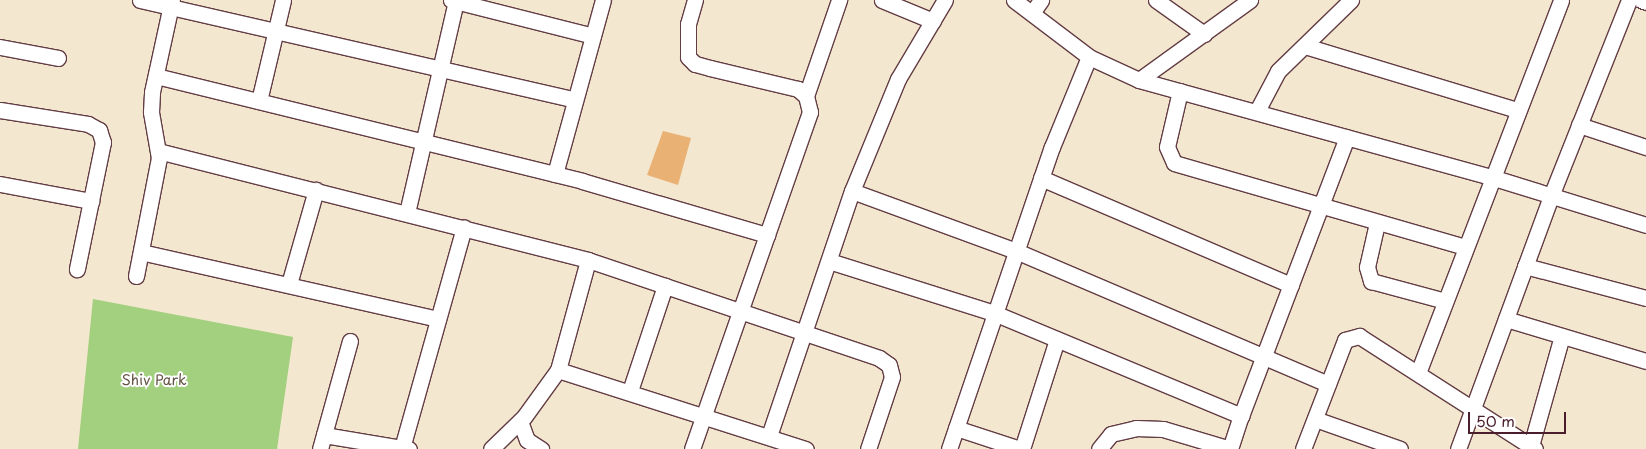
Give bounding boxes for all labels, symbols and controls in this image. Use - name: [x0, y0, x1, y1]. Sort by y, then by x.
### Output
- park label: Shiv Park: [122, 372, 186, 388]
- scale bar: [1471, 402, 1568, 434]
- text: 50 m: [1476, 409, 1515, 432]

